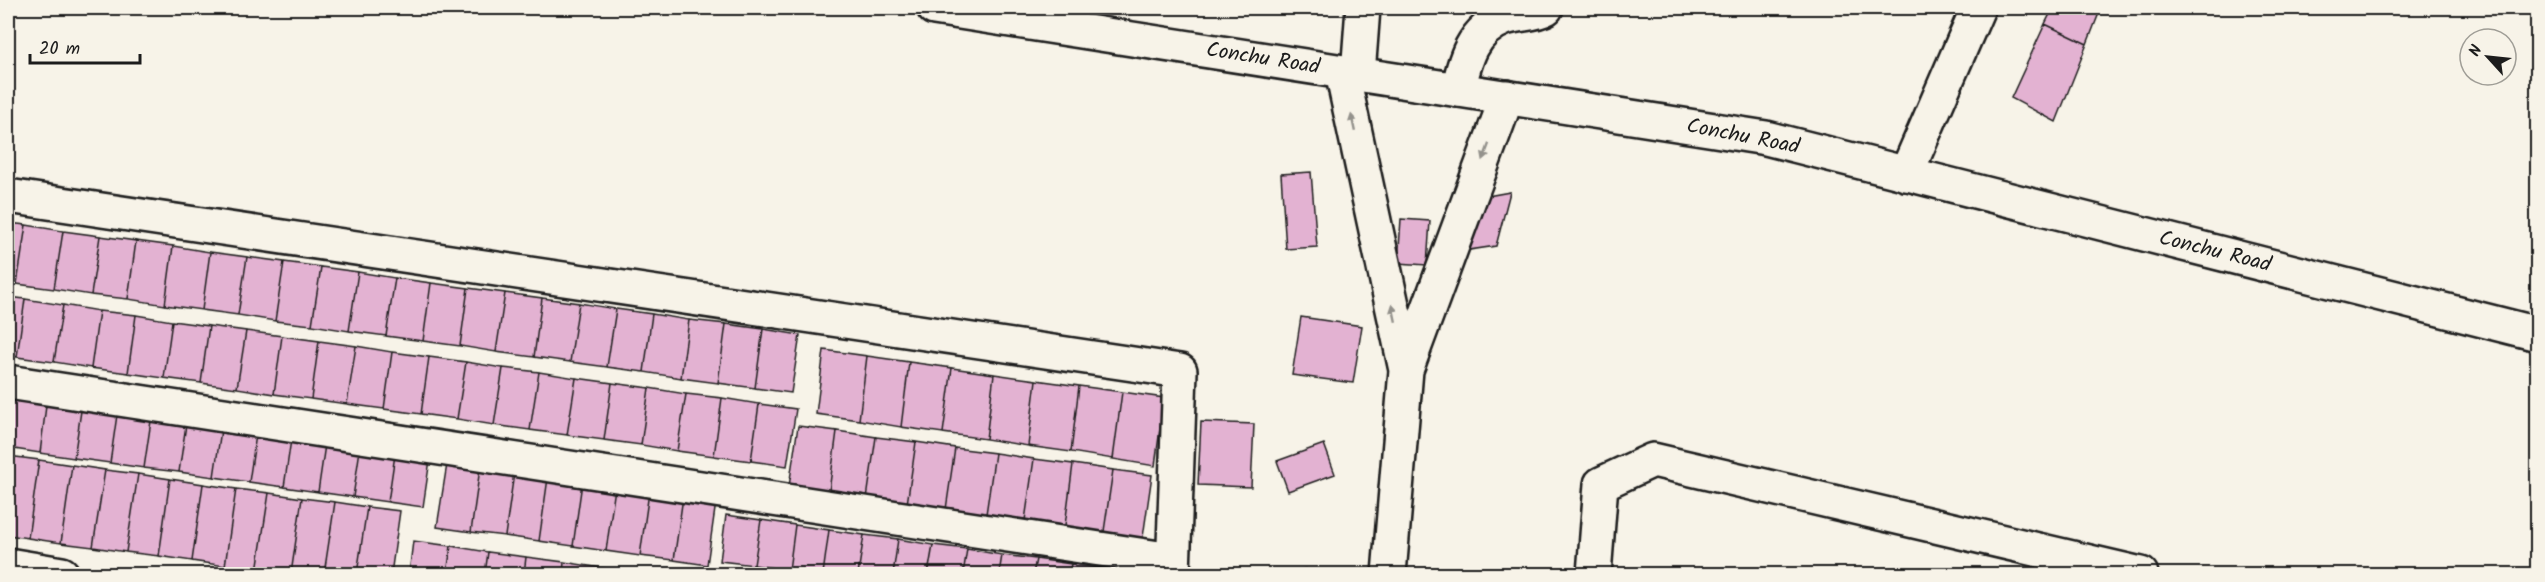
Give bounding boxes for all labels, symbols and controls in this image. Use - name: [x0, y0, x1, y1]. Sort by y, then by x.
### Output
- scale bar: [30, 27, 140, 65]
- north arrow: [2458, 27, 2518, 87]
- street label: Conchu Road: [1204, 34, 1323, 84]
- text: 20 m: [39, 35, 80, 64]
- text: N: [2463, 41, 2489, 61]
- street label: Conchu Road: [1684, 110, 1803, 164]
- one-way arrow: [1347, 113, 1357, 132]
- one-way arrow: [1481, 143, 1491, 161]
- street label: Conchu Road: [2155, 222, 2275, 282]
- one-way arrow: [1389, 303, 1398, 322]

